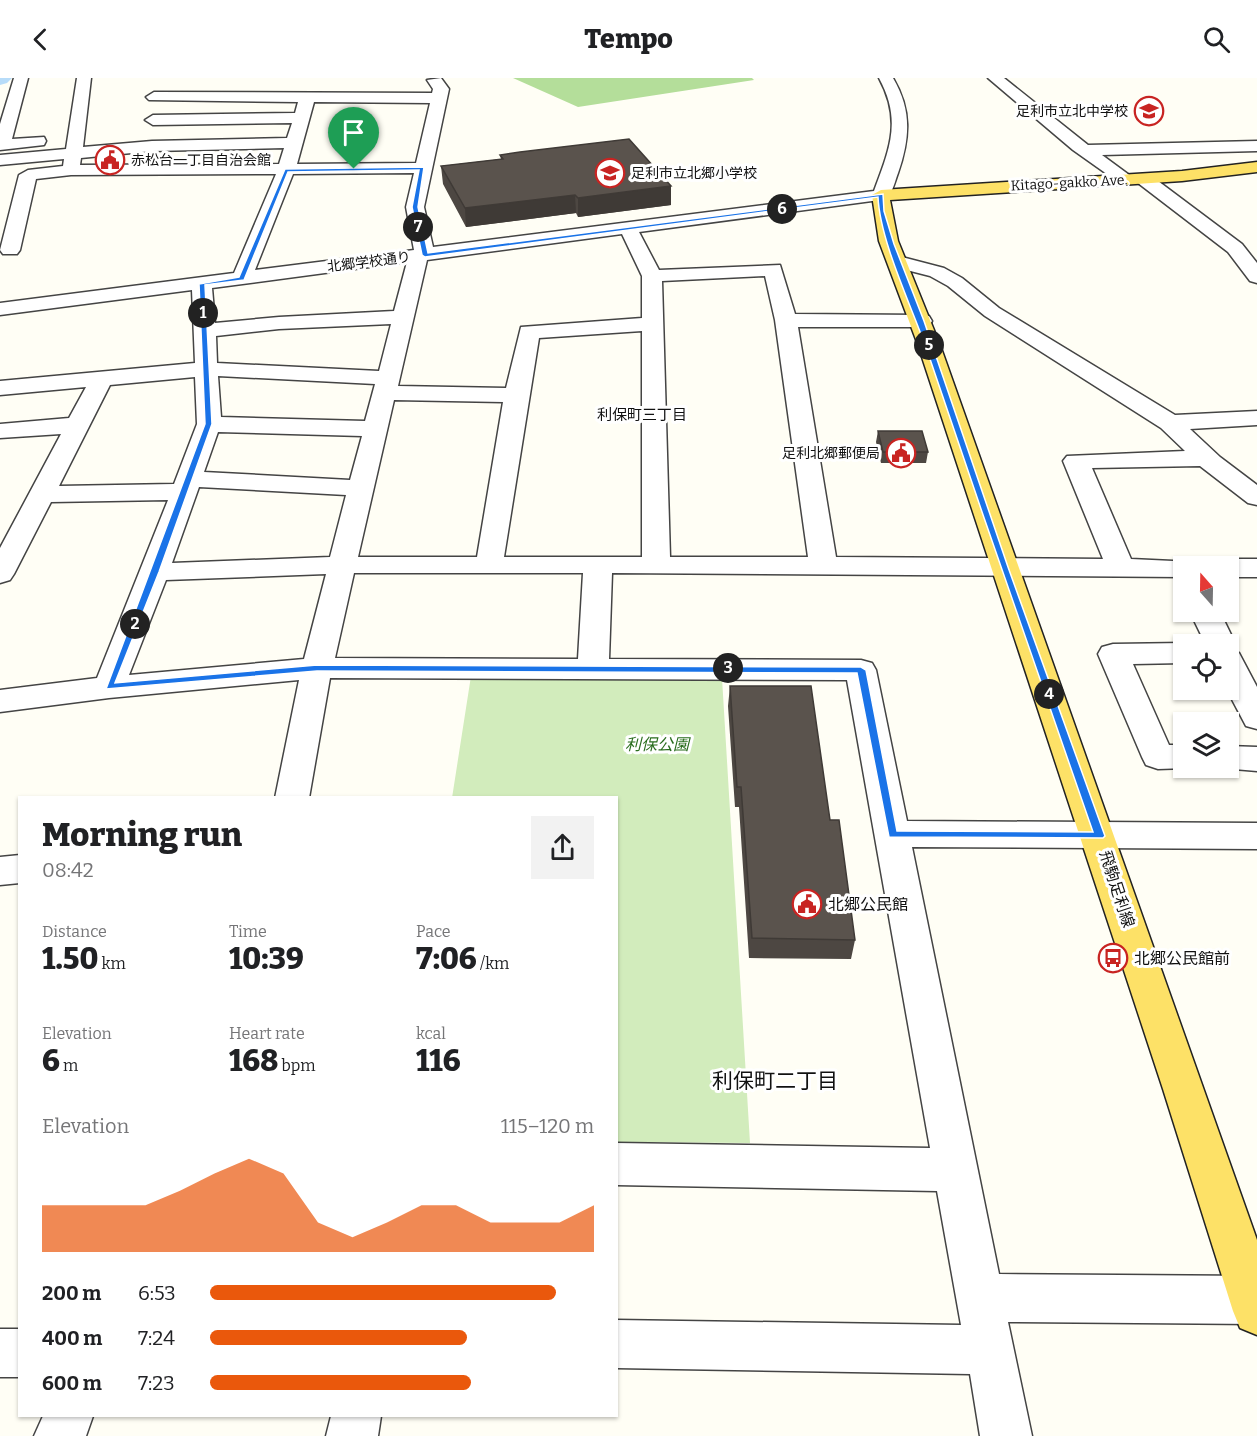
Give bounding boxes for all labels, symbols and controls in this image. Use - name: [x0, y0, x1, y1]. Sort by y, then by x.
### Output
- icon: back: [24, 23, 57, 56]
- text: Tempo: [584, 23, 673, 55]
- icon: search: [1200, 23, 1233, 56]
- school or university icon: 足利市立北中学校: [1133, 95, 1165, 127]
- place label: 足利市立北中学校: [1016, 103, 1128, 120]
- pin: [328, 107, 379, 169]
- icon: arrive: [337, 116, 370, 149]
- public building icon: 赤松台一丁目自治会館: [94, 144, 126, 176]
- place label: 赤松台一丁目自治会館: [131, 152, 271, 169]
- school or university icon: 足利市立北郷小学校: [594, 157, 626, 189]
- place label: 足利市立北郷小学校: [631, 165, 757, 182]
- street label: Kitago-gakko Ave.: [1010, 171, 1128, 195]
- pin: 6: [767, 194, 797, 224]
- text: 6: [777, 199, 787, 218]
- pin: 7: [403, 212, 433, 242]
- text: 7: [414, 217, 422, 236]
- street label: 北郷学校通り: [326, 248, 412, 276]
- pin: 1: [188, 298, 218, 328]
- text: 1: [200, 303, 206, 322]
- pin: 5: [914, 330, 944, 360]
- text: 5: [925, 335, 933, 354]
- district label: 利保町三丁目: [597, 406, 687, 424]
- public building icon: 足利北郷郵便局: [885, 437, 917, 469]
- place label: 足利北郷郵便局: [782, 445, 880, 462]
- north arrow: [1173, 556, 1239, 622]
- map controls: [1173, 556, 1239, 778]
- pin: 2: [120, 609, 150, 639]
- text: 2: [130, 614, 140, 633]
- button: locate: [1173, 634, 1239, 700]
- pin: 3: [713, 653, 743, 683]
- text: 3: [723, 658, 733, 677]
- pin: 4: [1034, 679, 1064, 709]
- text: 4: [1044, 684, 1054, 703]
- button: layers: [1173, 712, 1239, 778]
- park label: 利保公園: [625, 735, 691, 754]
- text: Morning run: [42, 815, 242, 855]
- button: share: [531, 816, 594, 879]
- street label: 飛駒足利線: [1096, 848, 1138, 930]
- text: 08:42: [42, 858, 94, 882]
- public building icon: 北郷公民館: [791, 888, 823, 920]
- place label: 北郷公民館: [828, 895, 908, 914]
- text: Distance: [42, 922, 107, 941]
- text: Time: [229, 922, 267, 941]
- text: Pace: [416, 922, 451, 941]
- text: 1.50: [42, 941, 98, 977]
- text: 10:39: [229, 941, 304, 977]
- text: 7:06: [416, 941, 477, 977]
- bus stop icon: 北郷公民館前: [1097, 942, 1129, 974]
- place label: 北郷公民館前: [1134, 949, 1230, 968]
- text: km: [98, 954, 126, 973]
- text: /km: [477, 954, 509, 973]
- text: Elevation: [42, 1024, 112, 1043]
- text: Heart rate: [229, 1024, 305, 1043]
- text: kcal: [416, 1024, 446, 1043]
- text: 6: [42, 1043, 60, 1079]
- text: 168: [229, 1043, 278, 1079]
- text: 116: [416, 1043, 460, 1079]
- text: m: [60, 1056, 78, 1075]
- text: bpm: [278, 1056, 315, 1075]
- district label: 利保町二丁目: [712, 1068, 838, 1094]
- text: Elevation: [42, 1114, 129, 1138]
- text: 115–120 m: [501, 1114, 594, 1138]
- text: 200 m: [42, 1281, 101, 1305]
- text: 6:53: [138, 1281, 176, 1305]
- text: 400 m: [42, 1326, 102, 1350]
- text: 7:24: [138, 1326, 175, 1350]
- text: 600 m: [42, 1371, 102, 1395]
- text: 7:23: [138, 1371, 175, 1395]

